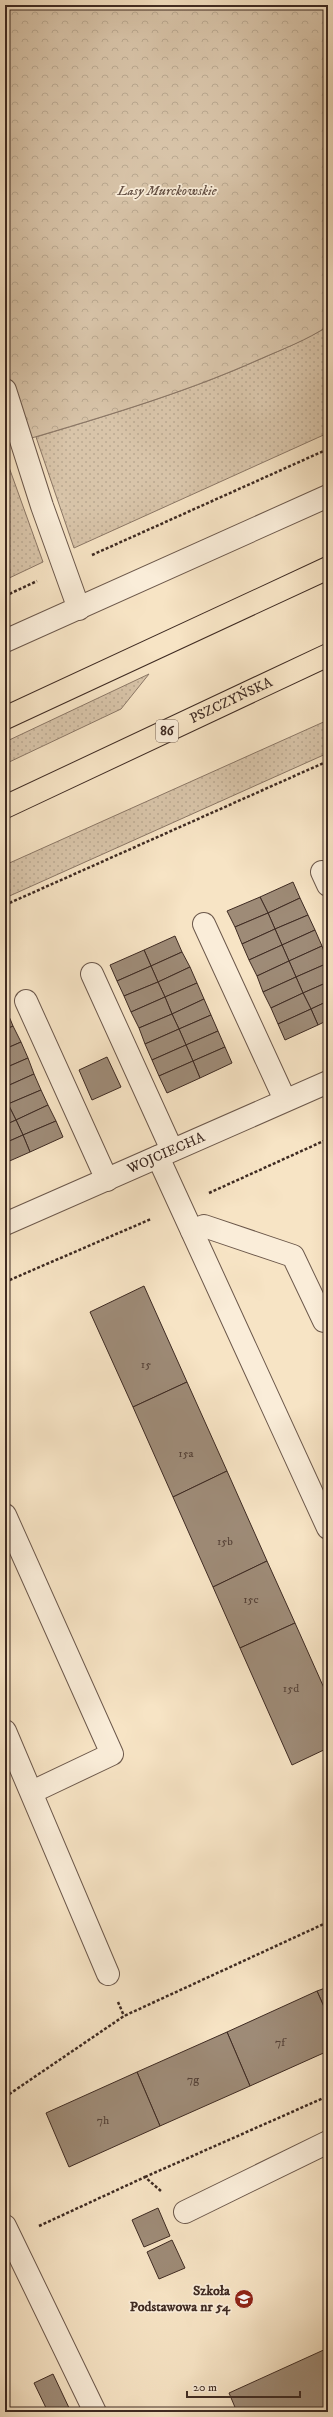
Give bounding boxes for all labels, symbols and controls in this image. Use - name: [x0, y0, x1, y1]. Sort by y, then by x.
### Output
- park label: Lasy Murckowskie: [117, 182, 218, 200]
- street label: PSZCZYŃSKA: [187, 673, 276, 728]
- road number: 86: [156, 720, 178, 742]
- street label: WOJCIECHA: [124, 1128, 209, 1178]
- house number: 15: [141, 1357, 151, 1372]
- house number: 15a: [178, 1446, 195, 1461]
- house number: 15b: [217, 1534, 233, 1549]
- house number: 15c: [243, 1592, 259, 1607]
- house number: 15d: [283, 1681, 299, 1696]
- house number: 7f: [275, 2035, 287, 2050]
- house number: 7g: [187, 2072, 199, 2087]
- house number: 7h: [97, 2113, 110, 2128]
- place label: Szkoła Podstawowa nr 54: [130, 2282, 231, 2316]
- school or university icon: Szkoła Podstawowa nr 54: [233, 2288, 255, 2310]
- scale bar: [187, 2373, 300, 2399]
- text: 20 m: [193, 2380, 217, 2395]

